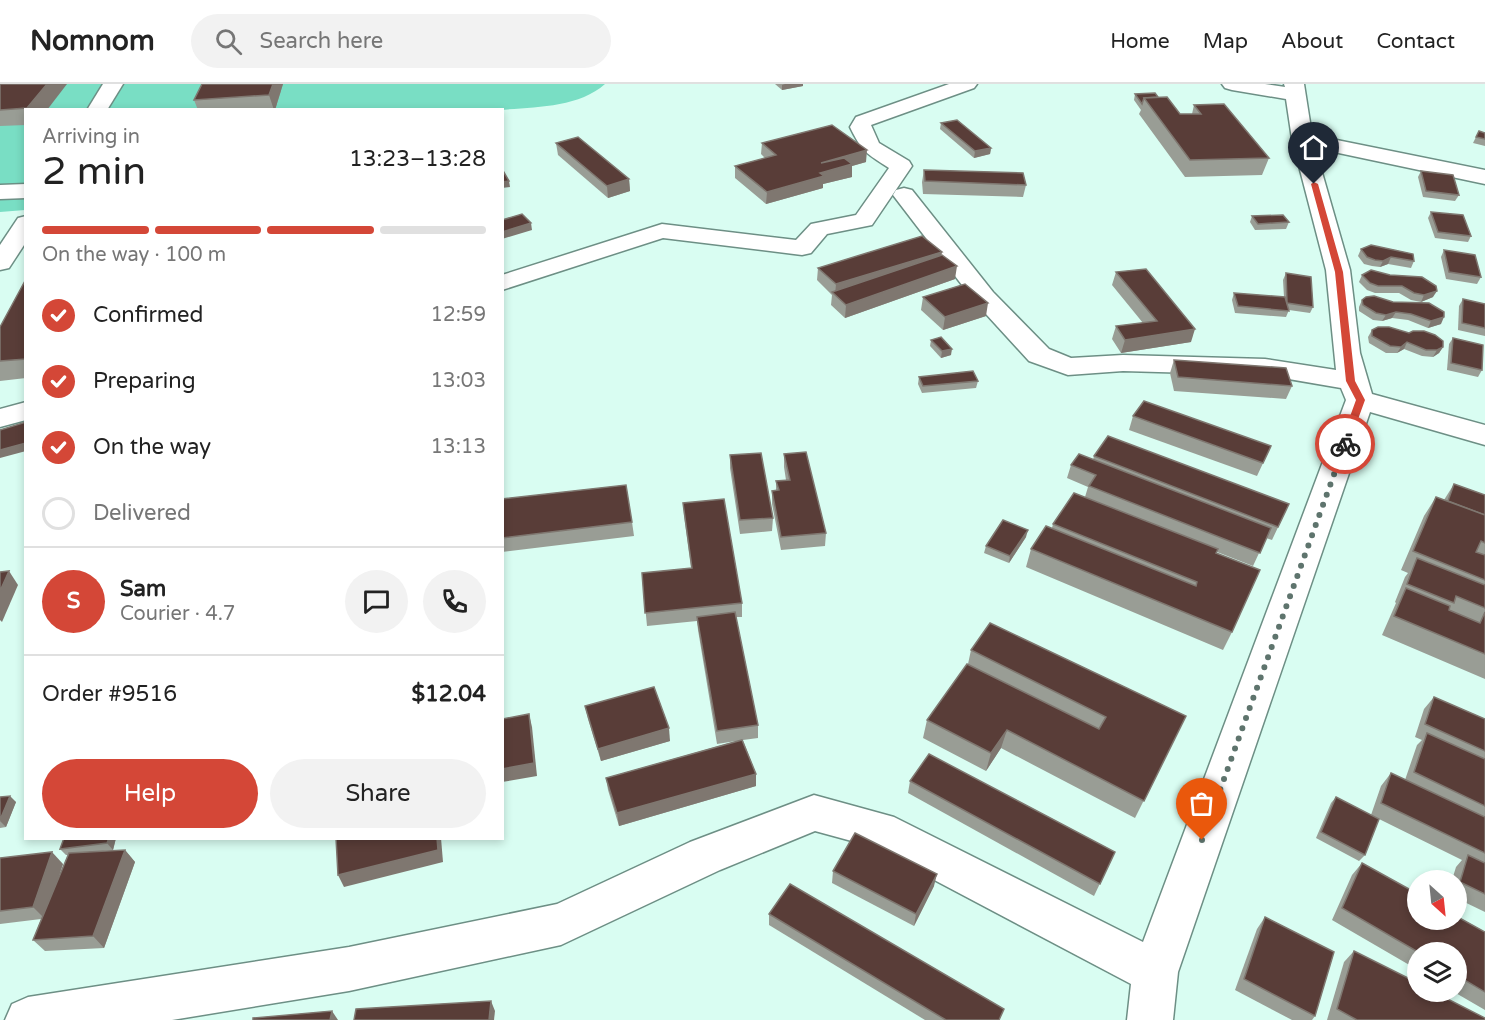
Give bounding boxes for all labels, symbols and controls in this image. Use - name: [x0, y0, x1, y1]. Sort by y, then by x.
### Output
- search box: [191, 14, 611, 68]
- text: Nomnom: [30, 24, 155, 58]
- icon: search: [212, 25, 245, 58]
- text: Search here: [260, 28, 383, 54]
- text: Home: [1110, 29, 1170, 54]
- text: Map: [1203, 29, 1248, 54]
- text: About: [1281, 29, 1343, 54]
- text: Contact: [1376, 29, 1455, 54]
- pin: [1288, 122, 1339, 184]
- text: Arriving in: [42, 125, 140, 149]
- icon: home: [1297, 131, 1330, 164]
- text: 13:23–13:28: [349, 146, 486, 172]
- text: 2 min: [42, 148, 146, 195]
- text: On the way · 100 m: [42, 243, 226, 267]
- icon: check: [42, 299, 75, 332]
- text: Confirmed: [93, 302, 203, 328]
- text: 12:59: [431, 303, 486, 327]
- icon: check: [42, 365, 75, 398]
- text: Preparing: [93, 368, 196, 394]
- text: 13:03: [431, 369, 486, 393]
- courier: [1315, 414, 1375, 474]
- icon: bike: [1329, 428, 1362, 461]
- icon: check: [42, 431, 75, 464]
- text: On the way: [93, 434, 211, 460]
- text: 13:13: [431, 435, 486, 459]
- text: Delivered: [93, 500, 191, 526]
- button: chat: [345, 570, 408, 633]
- button: phone: [423, 570, 486, 633]
- text: Sam: [120, 576, 166, 602]
- text: S: [67, 588, 80, 614]
- text: Courier · 4.7: [120, 602, 235, 626]
- text: Order #9516: [42, 681, 177, 707]
- text: $12.04: [411, 681, 486, 707]
- button: Help: [42, 759, 258, 828]
- button: Share: [270, 759, 486, 828]
- pin: [1176, 778, 1227, 840]
- icon: bag: [1185, 787, 1218, 820]
- north arrow: [1407, 870, 1467, 930]
- map controls: [1407, 870, 1467, 1002]
- button: layers: [1407, 942, 1467, 1002]

